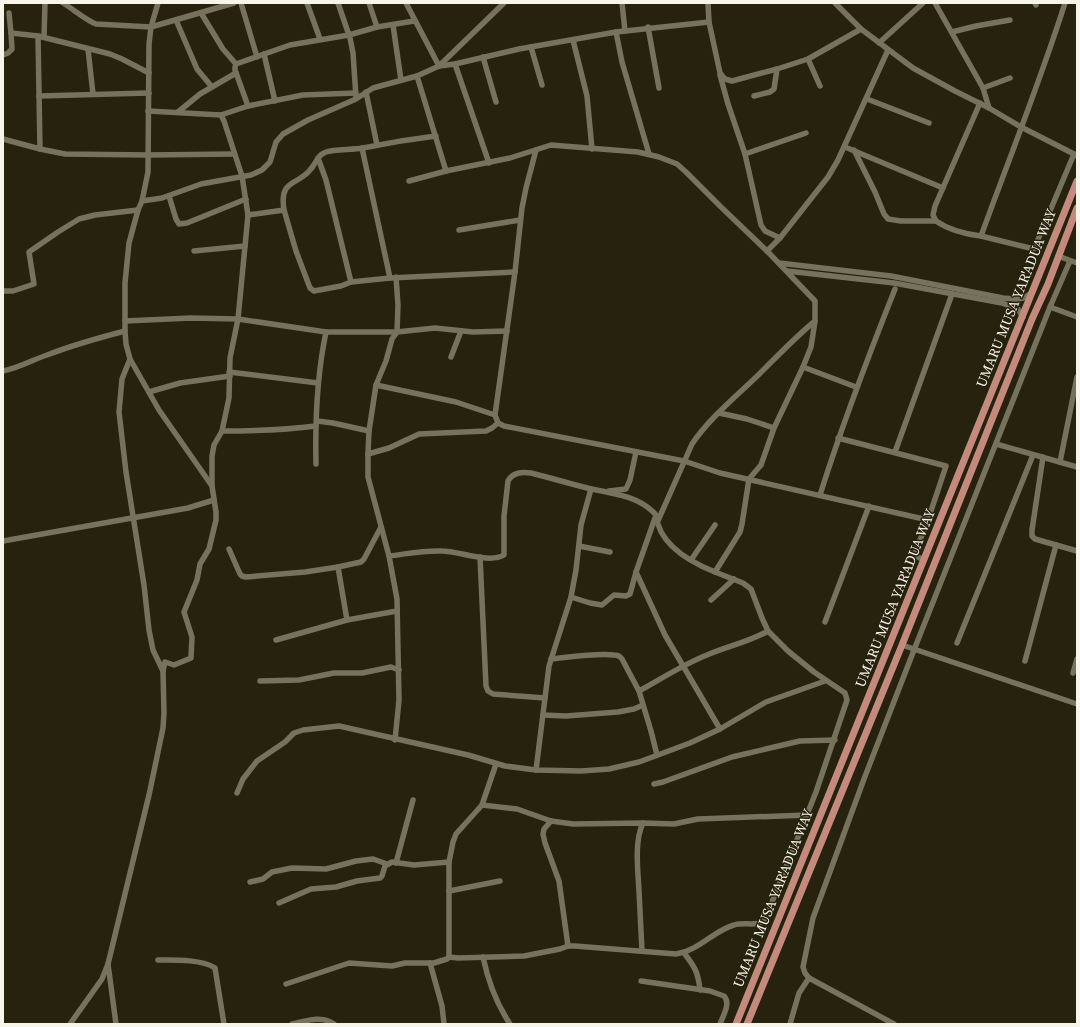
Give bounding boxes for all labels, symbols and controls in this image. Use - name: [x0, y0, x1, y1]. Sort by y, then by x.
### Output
- street label: UMARU MUSA YAR'ADUA WAY: [971, 206, 1061, 390]
- street label: UMARU MUSA YAR'ADUA WAY: [850, 506, 940, 690]
- street label: UMARU MUSA YAR'ADUA WAY: [728, 806, 818, 990]

